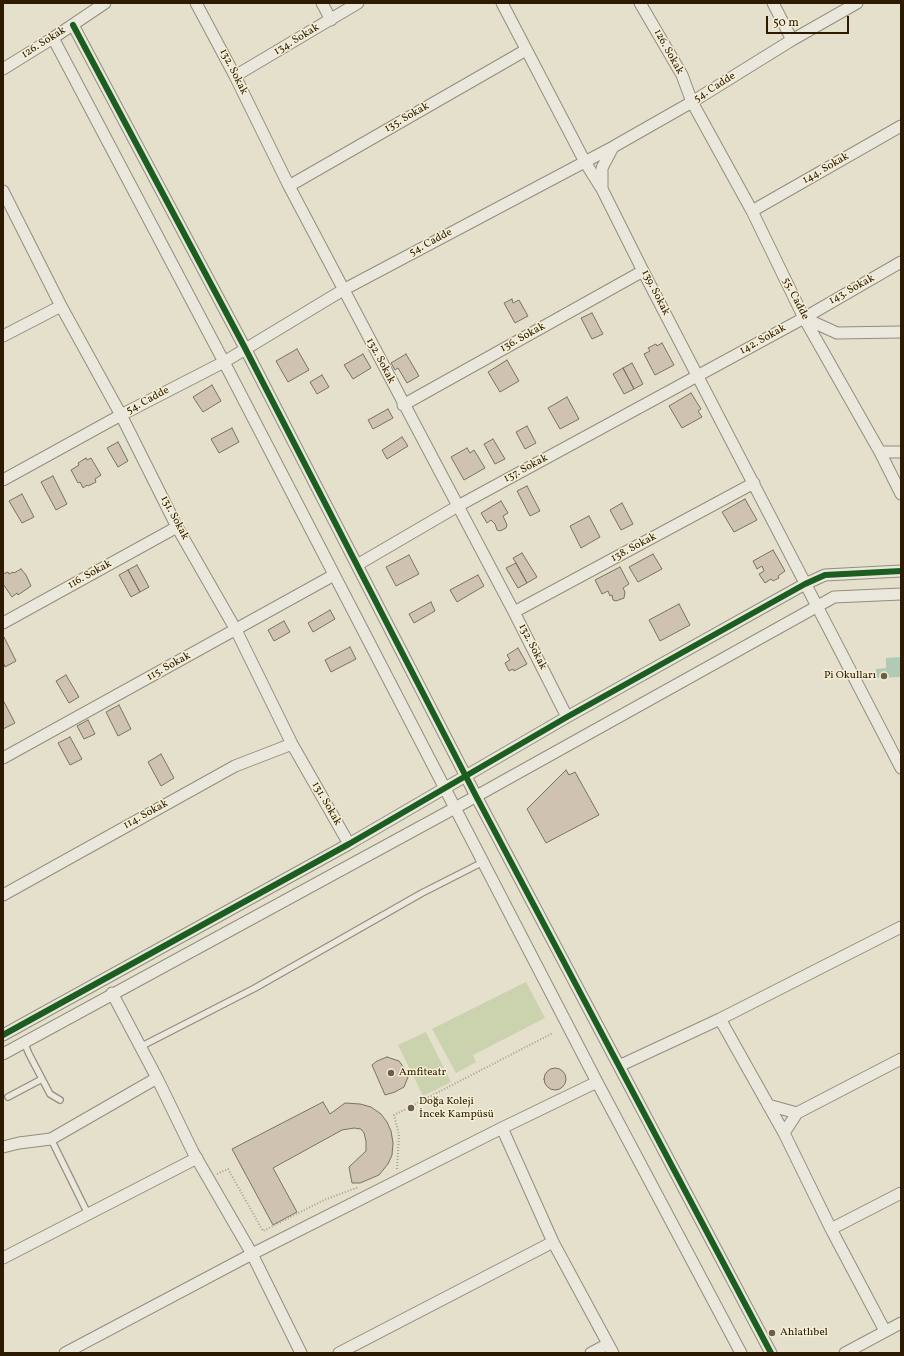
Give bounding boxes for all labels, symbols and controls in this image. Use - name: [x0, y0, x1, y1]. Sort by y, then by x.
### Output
- scale bar: [768, 8, 851, 34]
- text: 50 m: [773, 15, 799, 31]
- street label: 134. Sokak: [272, 21, 322, 59]
- street label: 126. Sokak: [19, 24, 69, 62]
- street label: 126. Sokak: [650, 27, 686, 77]
- street label: 132. Sokak: [216, 47, 250, 97]
- street label: 54. Cadde: [692, 70, 738, 106]
- street label: 135. Sokak: [382, 100, 432, 136]
- street label: 144. Sokak: [800, 150, 852, 188]
- street label: 54. Cadde: [407, 226, 455, 260]
- street label: 139. Sokak: [638, 268, 672, 318]
- street label: 143. Sokak: [827, 272, 877, 308]
- street label: 55. Cadde: [779, 276, 811, 322]
- street label: 136. Sokak: [498, 320, 548, 356]
- street label: 142. Sokak: [738, 322, 788, 358]
- street label: 132. Sokak: [362, 336, 398, 386]
- street label: 54. Cadde: [124, 384, 172, 418]
- street label: 137. Sokak: [502, 452, 550, 486]
- street label: 131. Sokak: [157, 494, 191, 542]
- street label: 138. Sokak: [609, 531, 659, 565]
- street label: 116. Sokak: [66, 558, 114, 592]
- street label: 132. Sokak: [515, 622, 549, 672]
- street label: 115. Sokak: [145, 650, 193, 684]
- place label: Pi Okulları: [824, 669, 876, 683]
- marker: Pi Okulları: [879, 671, 889, 681]
- street label: 131. Sokak: [308, 780, 344, 828]
- street label: 114. Sokak: [121, 797, 171, 833]
- place label: Amfiteatr: [399, 1066, 446, 1080]
- marker: Amfiteatr: [386, 1068, 396, 1078]
- place label: Doğa Koleji İncek Kampüsü: [419, 1095, 494, 1121]
- marker: Doğa Koleji İncek Kampüsü: [406, 1103, 416, 1113]
- place label: Ahlatlıbel: [780, 1326, 828, 1340]
- marker: Ahlatlıbel: [767, 1328, 777, 1338]

